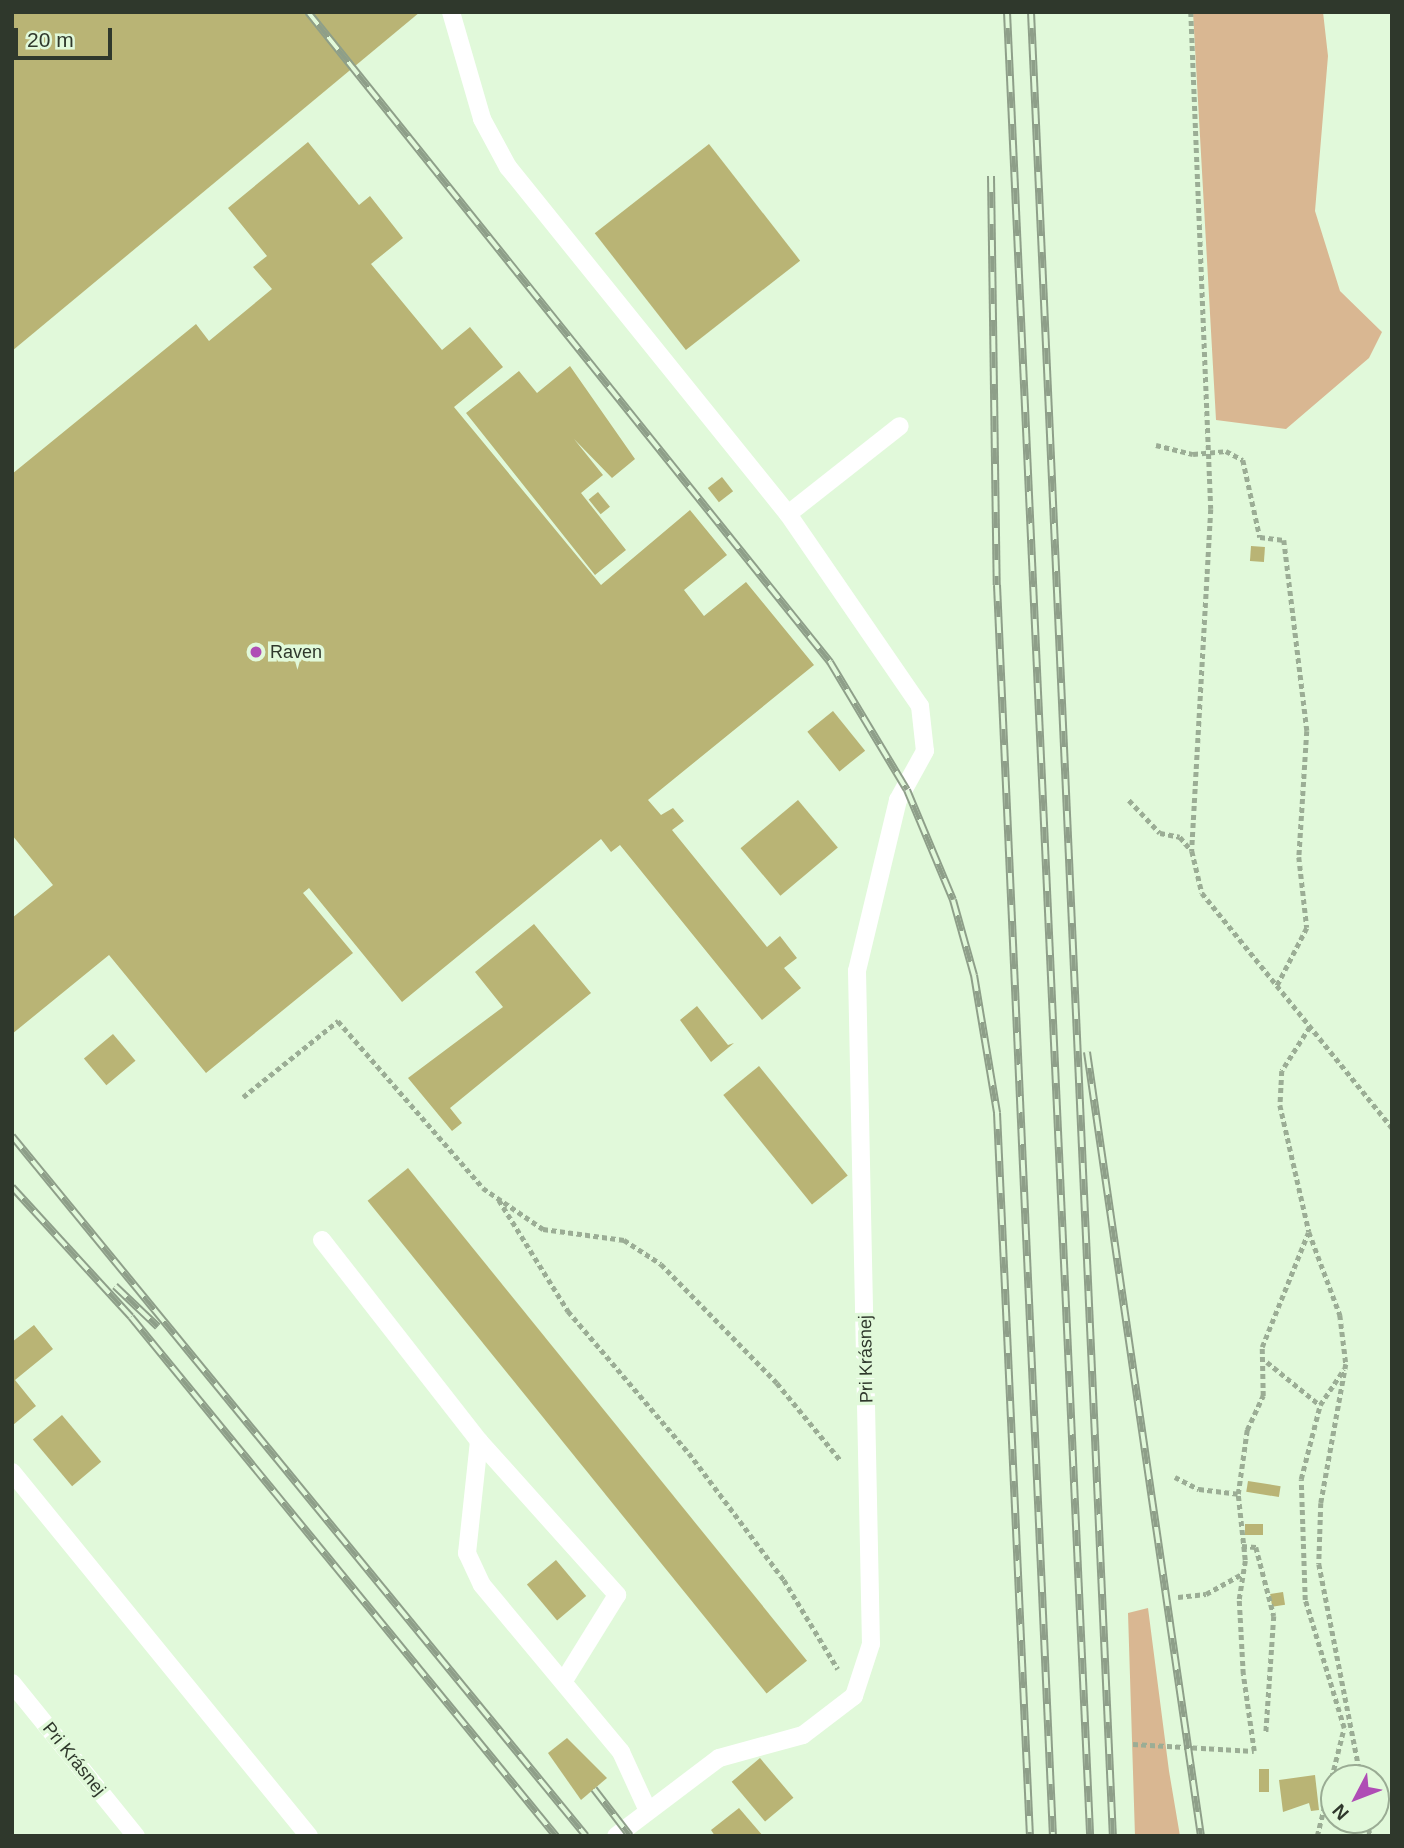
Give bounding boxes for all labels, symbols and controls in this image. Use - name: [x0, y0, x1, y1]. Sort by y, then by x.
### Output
- scale bar: [18, 14, 116, 58]
- text: 20 m: [27, 28, 74, 51]
- place label: Raven: [270, 641, 322, 663]
- marker: Raven: [248, 644, 264, 660]
- street label: Pri Krásnej: [854, 1315, 878, 1403]
- street label: Pri Krásnej: [38, 1718, 110, 1800]
- north arrow: [1320, 1764, 1390, 1834]
- text: N: [1328, 1800, 1353, 1824]

